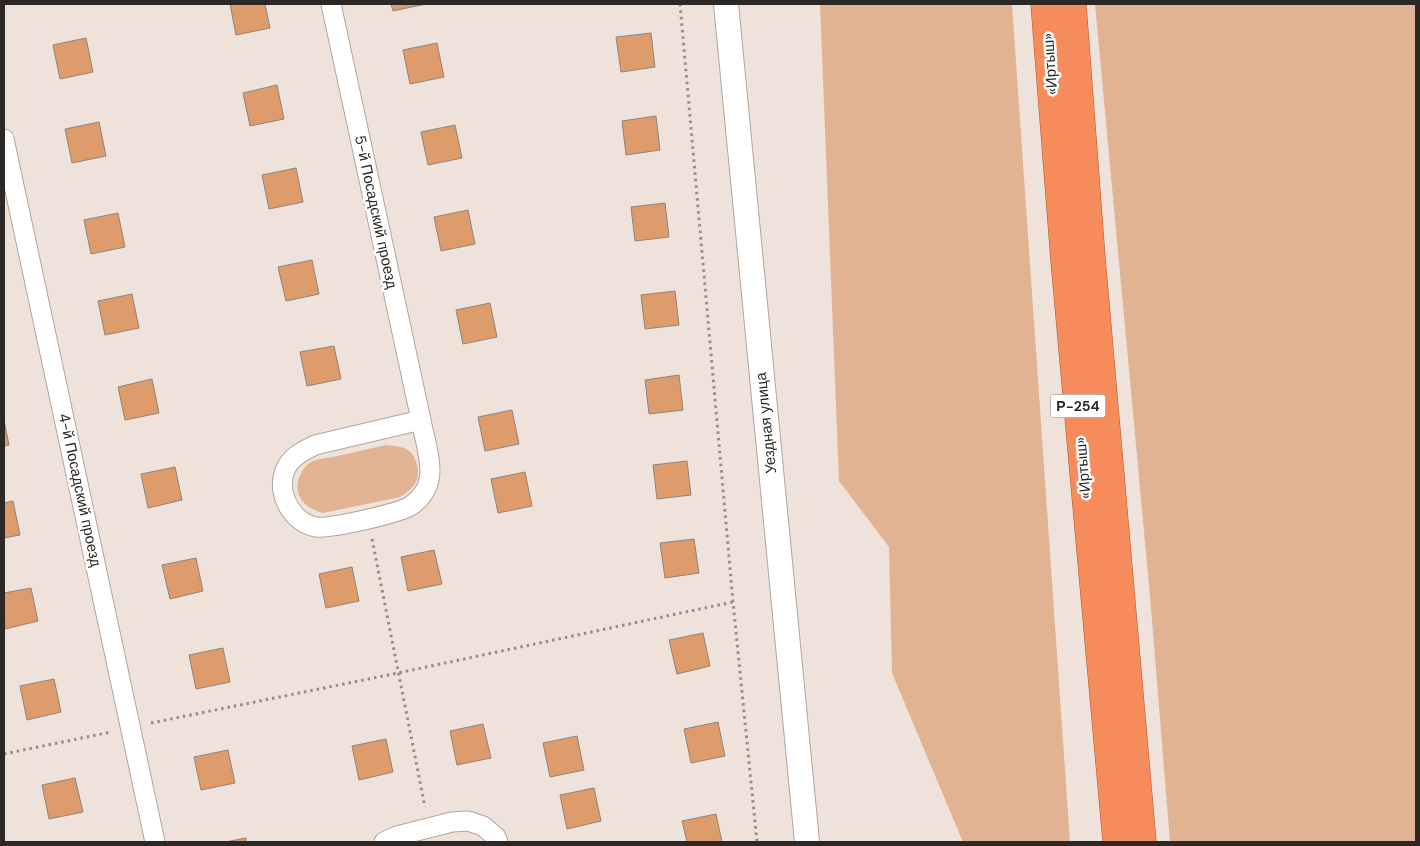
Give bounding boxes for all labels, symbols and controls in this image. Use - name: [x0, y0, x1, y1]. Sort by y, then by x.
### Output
- street label: «Иртыш»: [1038, 32, 1062, 96]
- street label: 5-й Посадский проезд: [350, 133, 402, 291]
- street label: Уездная улица: [751, 371, 781, 475]
- road number: Р-254: [1050, 394, 1106, 418]
- street label: 4-й Посадский проезд: [54, 412, 106, 569]
- street label: «Иртыш»: [1070, 436, 1096, 500]

